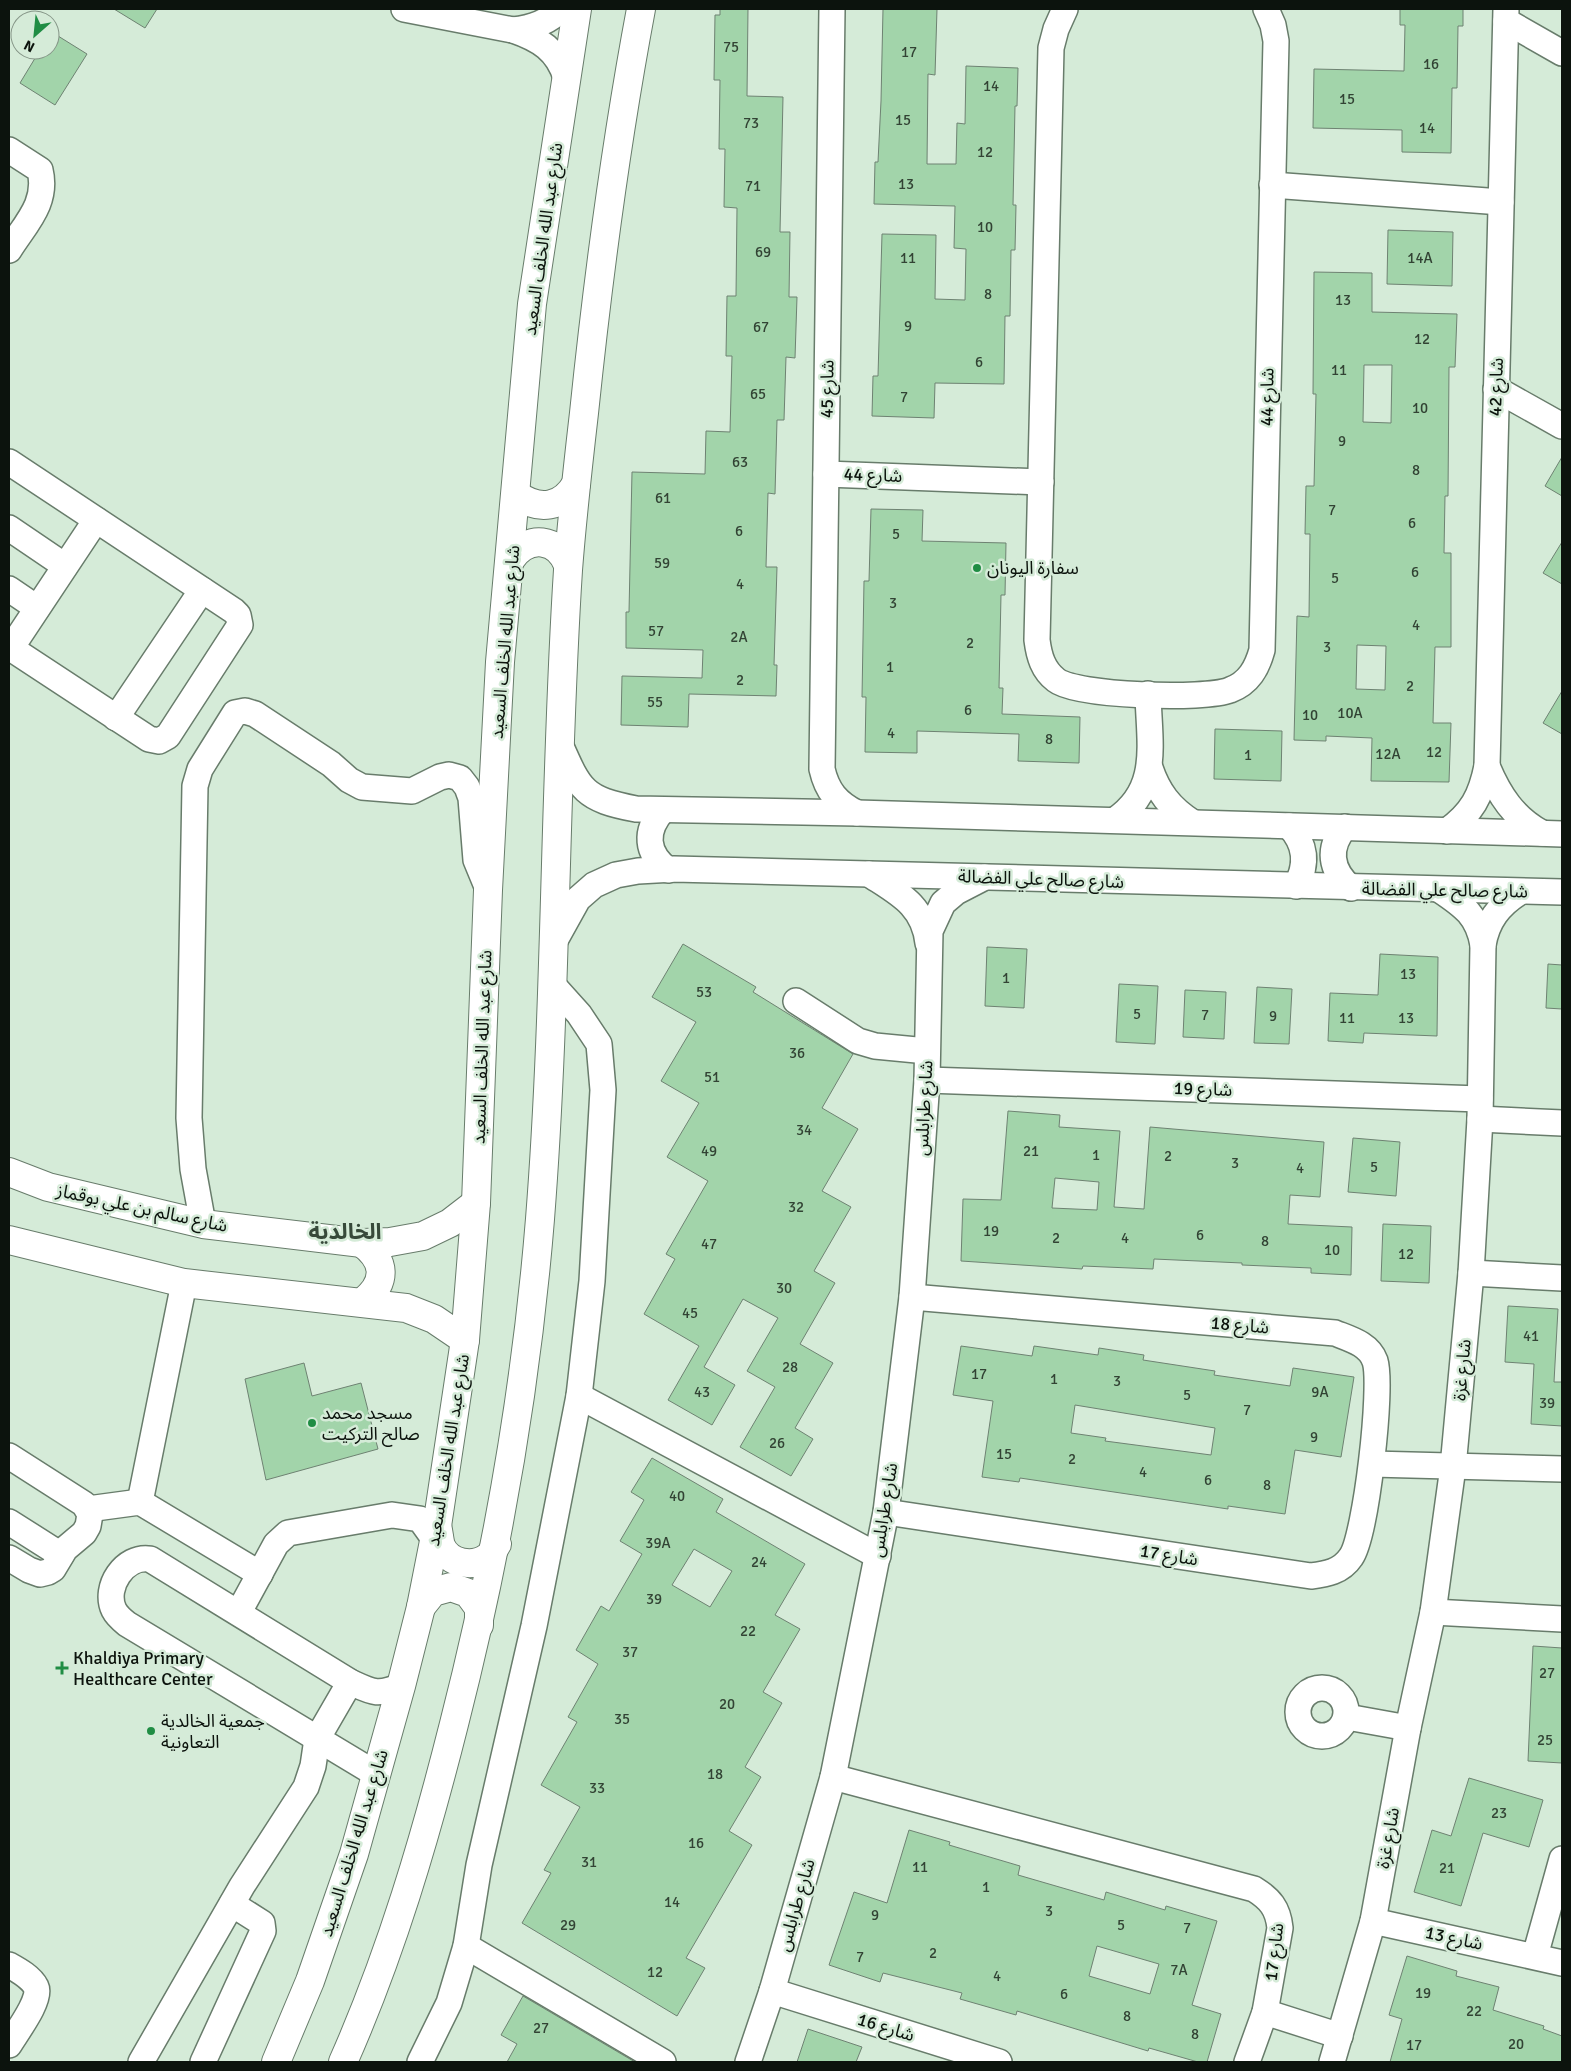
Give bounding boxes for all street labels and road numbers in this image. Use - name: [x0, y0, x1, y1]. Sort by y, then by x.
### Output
- street label: شارع عبد الله الخلف السعيد: [519, 141, 570, 337]
- street label: شارع 42: [1484, 357, 1511, 417]
- street label: شارع 45: [815, 360, 842, 418]
- street label: شارع 44: [1255, 368, 1282, 426]
- street label: شارع 44: [843, 463, 903, 490]
- street label: شارع عبد الله الخلف السعيد: [486, 544, 527, 740]
- street label: شارع صالح علي الفضالة: [957, 865, 1124, 896]
- street label: شارع صالح علي الفضالة: [1362, 878, 1528, 905]
- street label: شارع عبد الله الخلف السعيد: [468, 949, 499, 1145]
- street label: شارع طرابلس: [911, 1060, 940, 1156]
- street label: شارع 19: [1173, 1077, 1233, 1104]
- street label: شارع سالم بن علي بوقماز: [53, 1179, 230, 1240]
- street label: شارع 18: [1210, 1311, 1270, 1341]
- street label: شارع غزة: [1448, 1338, 1479, 1402]
- street label: شارع عبد الله الخلف السعيد: [422, 1352, 477, 1548]
- street label: شارع طرابلس: [866, 1461, 905, 1559]
- street label: شارع 17: [1138, 1540, 1200, 1573]
- street label: شارع عبد الله الخلف السعيد: [315, 1747, 396, 1940]
- street label: شارع غزة: [1372, 1806, 1407, 1871]
- street label: شارع طرابلس: [772, 1856, 823, 1955]
- street label: شارع 13: [1422, 1921, 1485, 1958]
- street label: شارع 17: [1260, 1922, 1291, 1983]
- street label: شارع 16: [854, 2008, 917, 2049]

